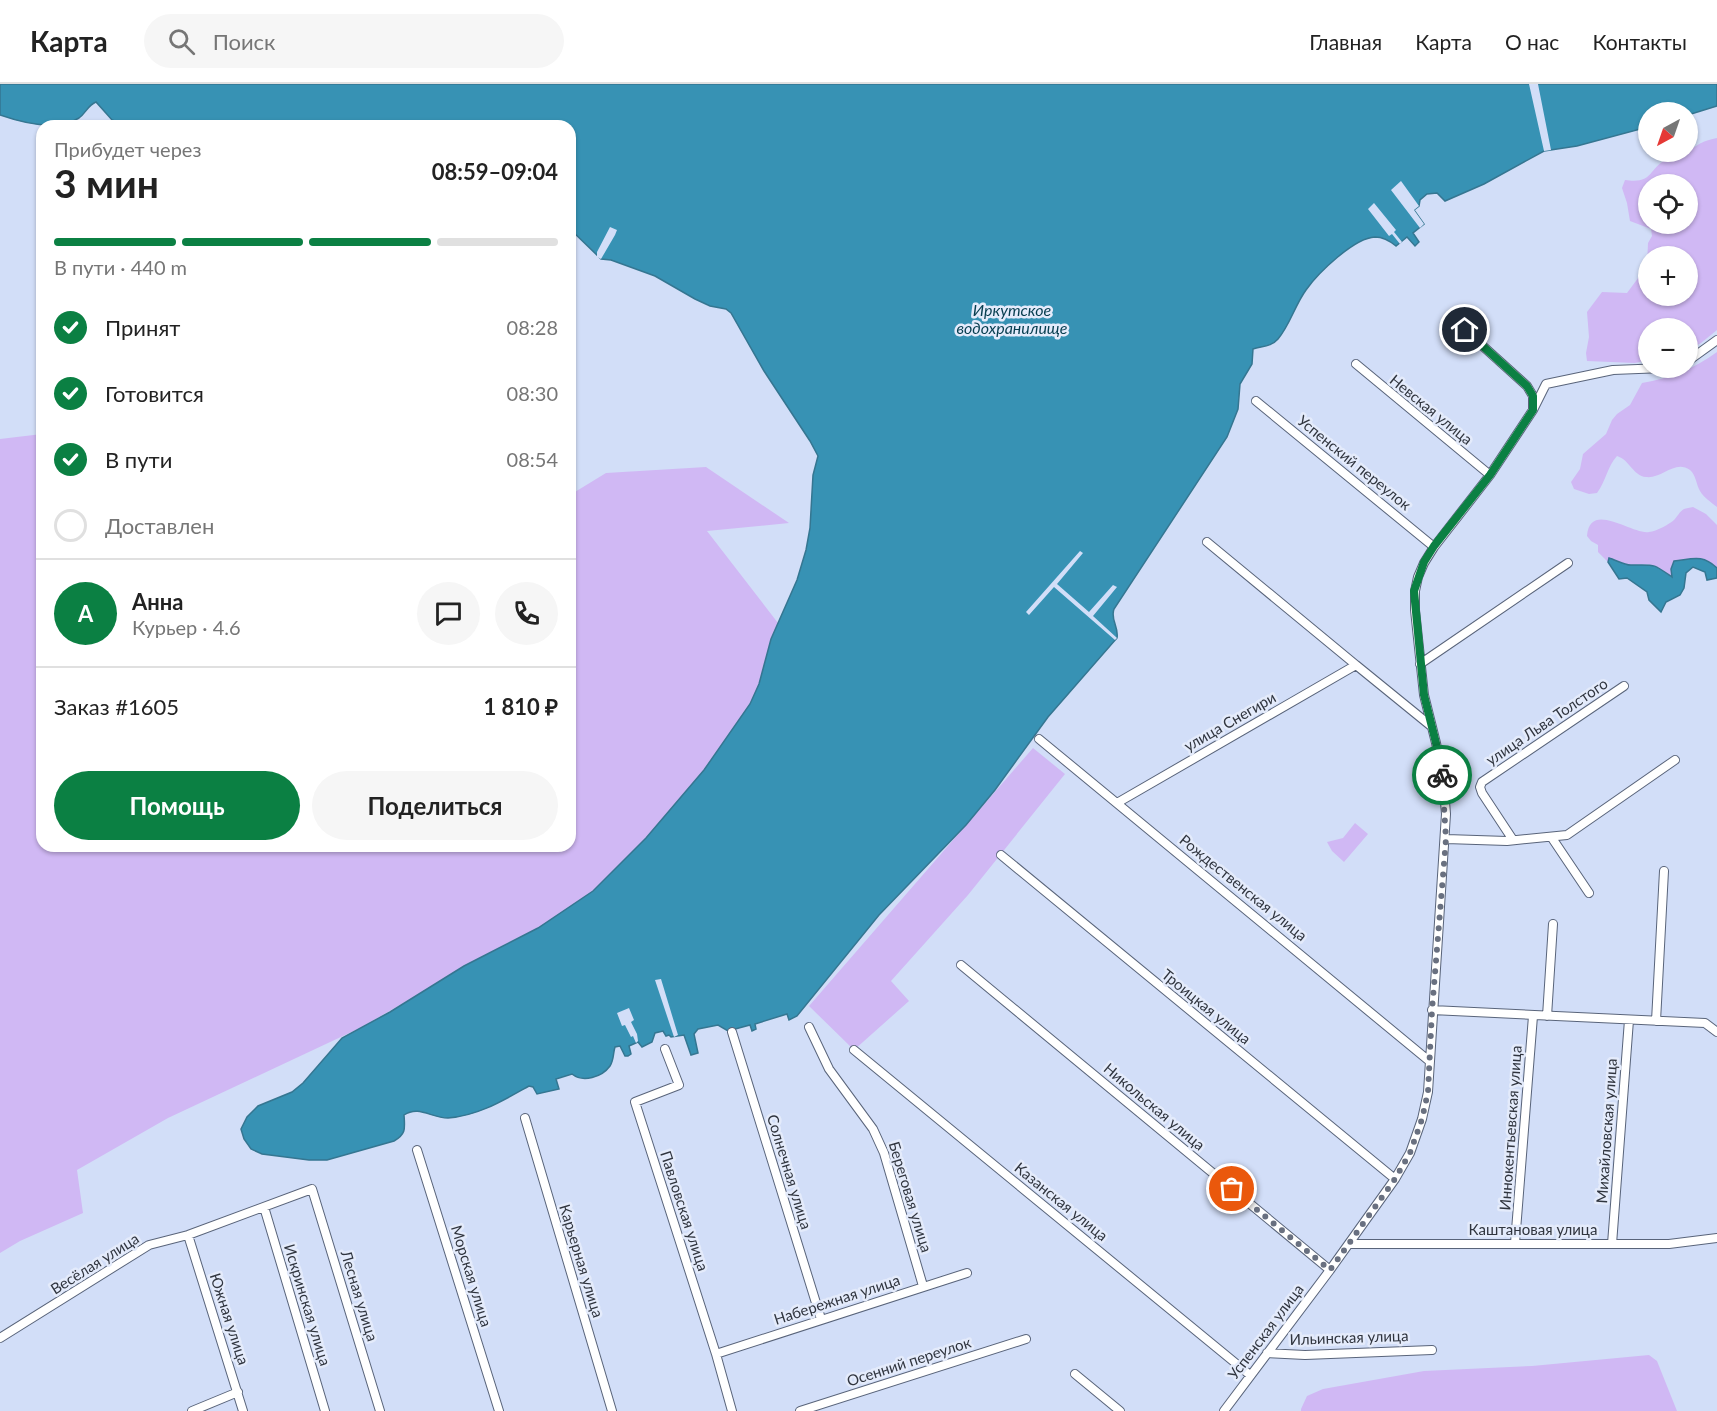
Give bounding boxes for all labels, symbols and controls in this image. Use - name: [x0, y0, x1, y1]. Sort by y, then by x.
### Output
- search box: [144, 14, 564, 68]
- text: Карта: [30, 24, 108, 58]
- icon: search: [165, 25, 198, 58]
- text: Поиск: [213, 28, 276, 55]
- text: Главная: [1309, 29, 1382, 54]
- text: Карта: [1415, 29, 1472, 54]
- text: О нас: [1505, 29, 1559, 54]
- text: Контакты: [1592, 29, 1687, 54]
- north arrow: [1638, 102, 1698, 162]
- map controls: [1638, 102, 1698, 378]
- text: Прибудет через: [54, 137, 201, 161]
- text: 08:59–09:04: [432, 158, 558, 185]
- text: 3 мин: [54, 160, 159, 206]
- button: locate: [1638, 174, 1698, 234]
- button: +: [1638, 246, 1698, 306]
- text: В пути · 440 m: [54, 255, 187, 279]
- water label: Иркутское водохранилище: [956, 300, 1068, 337]
- pin: [1439, 304, 1490, 355]
- icon: check: [54, 311, 87, 344]
- icon: home: [1448, 313, 1481, 346]
- text: Принят: [105, 314, 180, 341]
- text: 08:28: [507, 315, 558, 339]
- button: −: [1638, 318, 1698, 378]
- street label: Невская улица: [1387, 370, 1477, 448]
- icon: check: [54, 377, 87, 410]
- text: Готовится: [105, 380, 204, 407]
- text: 08:30: [507, 381, 558, 405]
- street label: Успенский переулок: [1294, 411, 1415, 514]
- icon: check: [54, 443, 87, 476]
- text: В пути: [105, 446, 172, 473]
- text: 08:54: [507, 447, 558, 471]
- text: Доставлен: [105, 512, 214, 539]
- button: chat: [417, 582, 480, 645]
- button: phone: [495, 582, 558, 645]
- text: Анна: [132, 588, 183, 615]
- text: А: [78, 600, 93, 627]
- text: Курьер · 4.6: [132, 615, 241, 639]
- street label: улица Льва Толстого: [1482, 674, 1611, 769]
- street label: улица Снегири: [1180, 688, 1279, 755]
- text: Заказ #1605: [54, 693, 179, 720]
- text: 1 810 ₽: [483, 693, 558, 720]
- courier: [1412, 745, 1472, 805]
- icon: bike: [1426, 759, 1459, 792]
- button: Помощь: [54, 771, 300, 840]
- button: Поделиться: [312, 771, 558, 840]
- street label: Рождественская улица: [1176, 830, 1311, 944]
- street label: Троицкая улица: [1159, 965, 1255, 1048]
- street label: Иннокентьевская улица: [1495, 1045, 1525, 1211]
- street label: Михайловская улица: [1592, 1058, 1620, 1204]
- street label: Никольская улица: [1100, 1059, 1209, 1154]
- street label: Солнечная улица: [764, 1112, 816, 1231]
- street label: Береговая улица: [886, 1139, 936, 1254]
- street label: Павловская улица: [657, 1148, 713, 1273]
- street label: Казанская улица: [1011, 1158, 1112, 1244]
- pin: [1206, 1163, 1257, 1214]
- icon: bag: [1215, 1172, 1248, 1205]
- street label: Карьерная улица: [556, 1202, 608, 1319]
- street label: Каштановая улица: [1469, 1220, 1597, 1238]
- street label: Морская улица: [448, 1223, 496, 1329]
- street label: Весёлая улица: [47, 1229, 142, 1298]
- street label: Искринская улица: [281, 1242, 335, 1368]
- street label: Лесная улица: [337, 1247, 382, 1343]
- street label: Набережная улица: [771, 1270, 902, 1328]
- street label: Южная улица: [207, 1271, 253, 1367]
- street label: Успенская улица: [1224, 1280, 1307, 1383]
- street label: Ильинская улица: [1289, 1326, 1409, 1348]
- street label: Осенний переулок: [844, 1332, 973, 1390]

